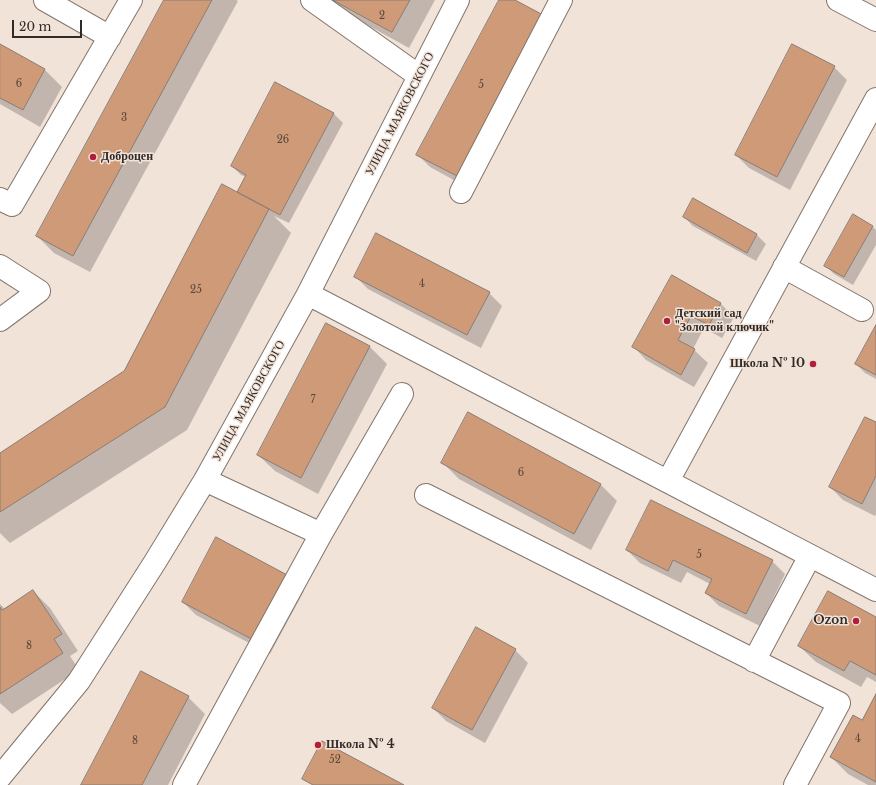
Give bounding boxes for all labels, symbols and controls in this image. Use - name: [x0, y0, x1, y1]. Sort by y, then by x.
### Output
- house number: 2: [379, 10, 385, 22]
- scale bar: [14, 12, 84, 38]
- text: 20 m: [19, 19, 51, 34]
- street label: УЛИЦА МАЯКОВСКОГО: [363, 50, 437, 178]
- house number: 6: [16, 78, 22, 90]
- house number: 5: [478, 79, 484, 91]
- house number: 3: [121, 112, 127, 124]
- house number: 26: [277, 134, 289, 146]
- place label: Доброцен: [101, 150, 153, 164]
- marker: Доброцен: [88, 152, 98, 162]
- house number: 4: [419, 278, 425, 290]
- house number: 25: [190, 284, 202, 296]
- place label: Детский сад "Золотой ключик": [675, 307, 774, 335]
- marker: Детский сад "Золотой ключик": [662, 316, 672, 326]
- street label: УЛИЦА МАЯКОВСКОГО: [210, 338, 288, 464]
- place label: Школа № 10: [730, 357, 805, 371]
- marker: Школа № 10: [808, 359, 818, 369]
- house number: 7: [310, 394, 316, 406]
- house number: 6: [518, 467, 524, 479]
- house number: 5: [696, 549, 702, 561]
- place label: Ozon: [813, 614, 848, 628]
- marker: Ozon: [851, 616, 861, 626]
- house number: 8: [26, 640, 32, 652]
- house number: 4: [855, 733, 861, 745]
- house number: 8: [132, 735, 138, 747]
- place label: Школа № 4: [326, 738, 395, 752]
- marker: Школа № 4: [313, 740, 323, 750]
- house number: 52: [329, 754, 341, 766]

